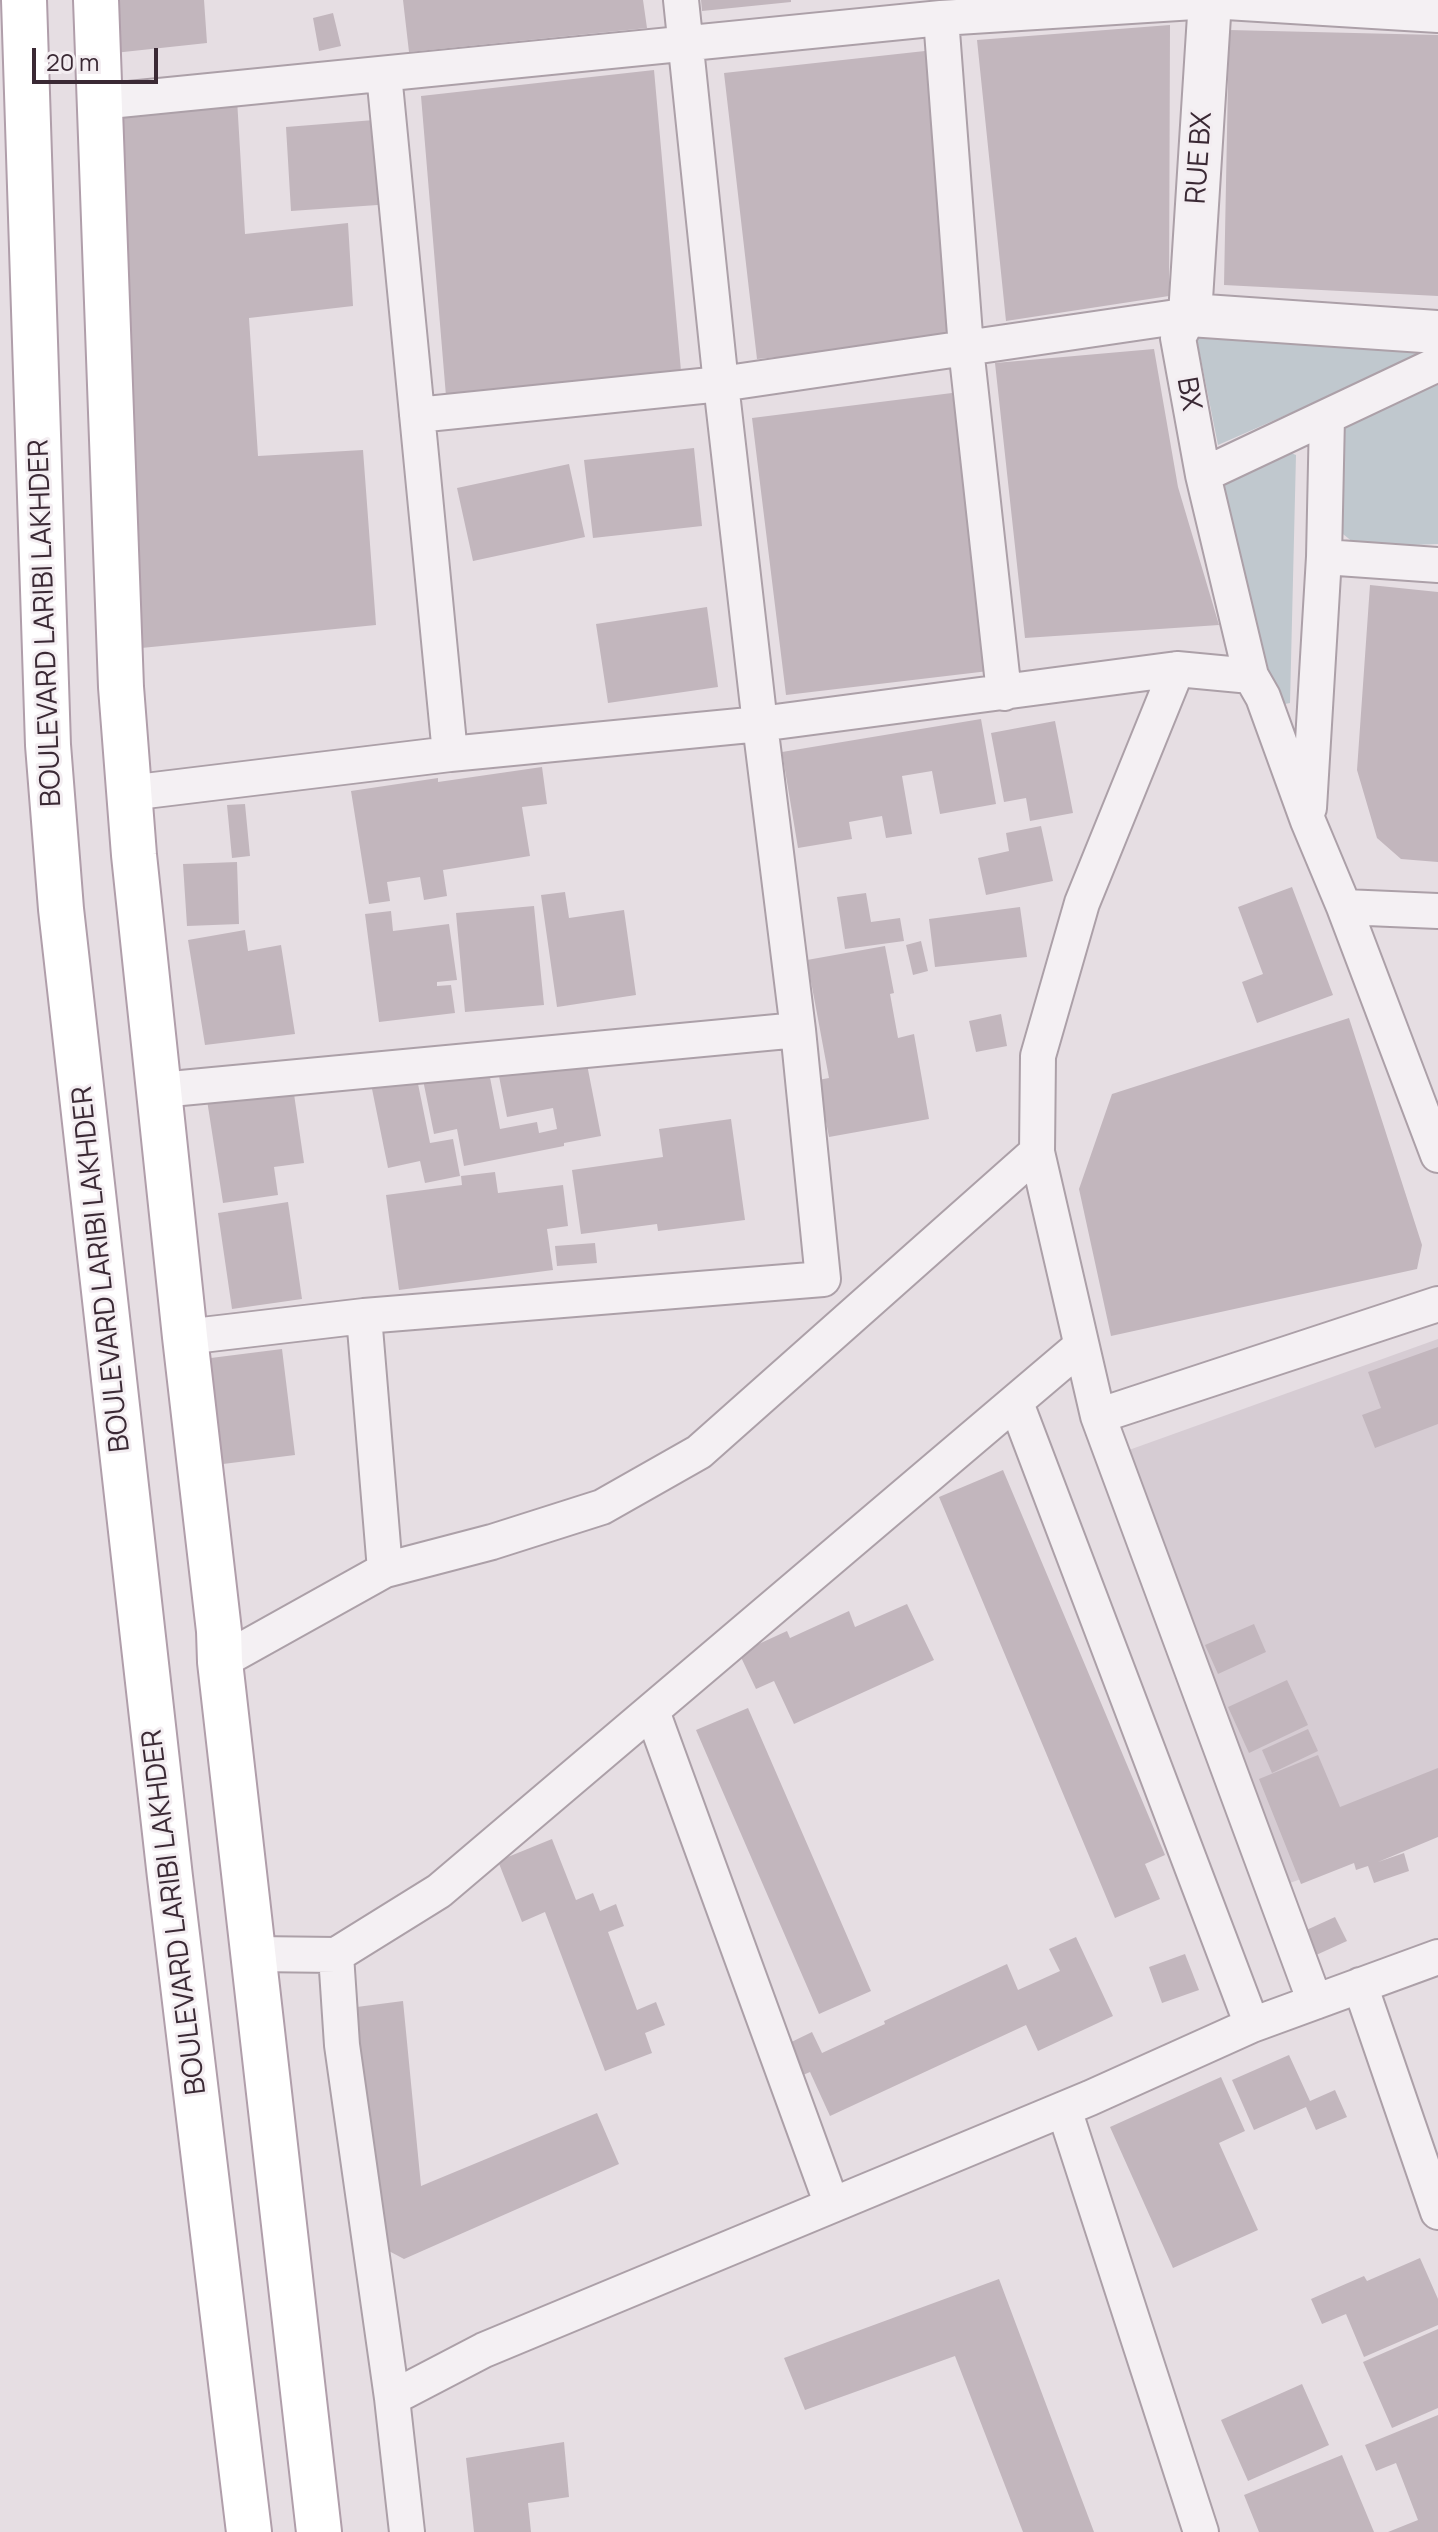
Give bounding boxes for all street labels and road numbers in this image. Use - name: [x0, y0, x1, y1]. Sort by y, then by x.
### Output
- street label: RUE BX: [1180, 111, 1220, 205]
- street label: BX: [1169, 375, 1207, 413]
- street label: BOULEVARD LARIBI LAKHDER: [23, 439, 69, 807]
- street label: BOULEVARD LARIBI LAKHDER: [66, 1084, 138, 1454]
- street label: BOULEVARD LARIBI LAKHDER: [136, 1727, 214, 2097]

